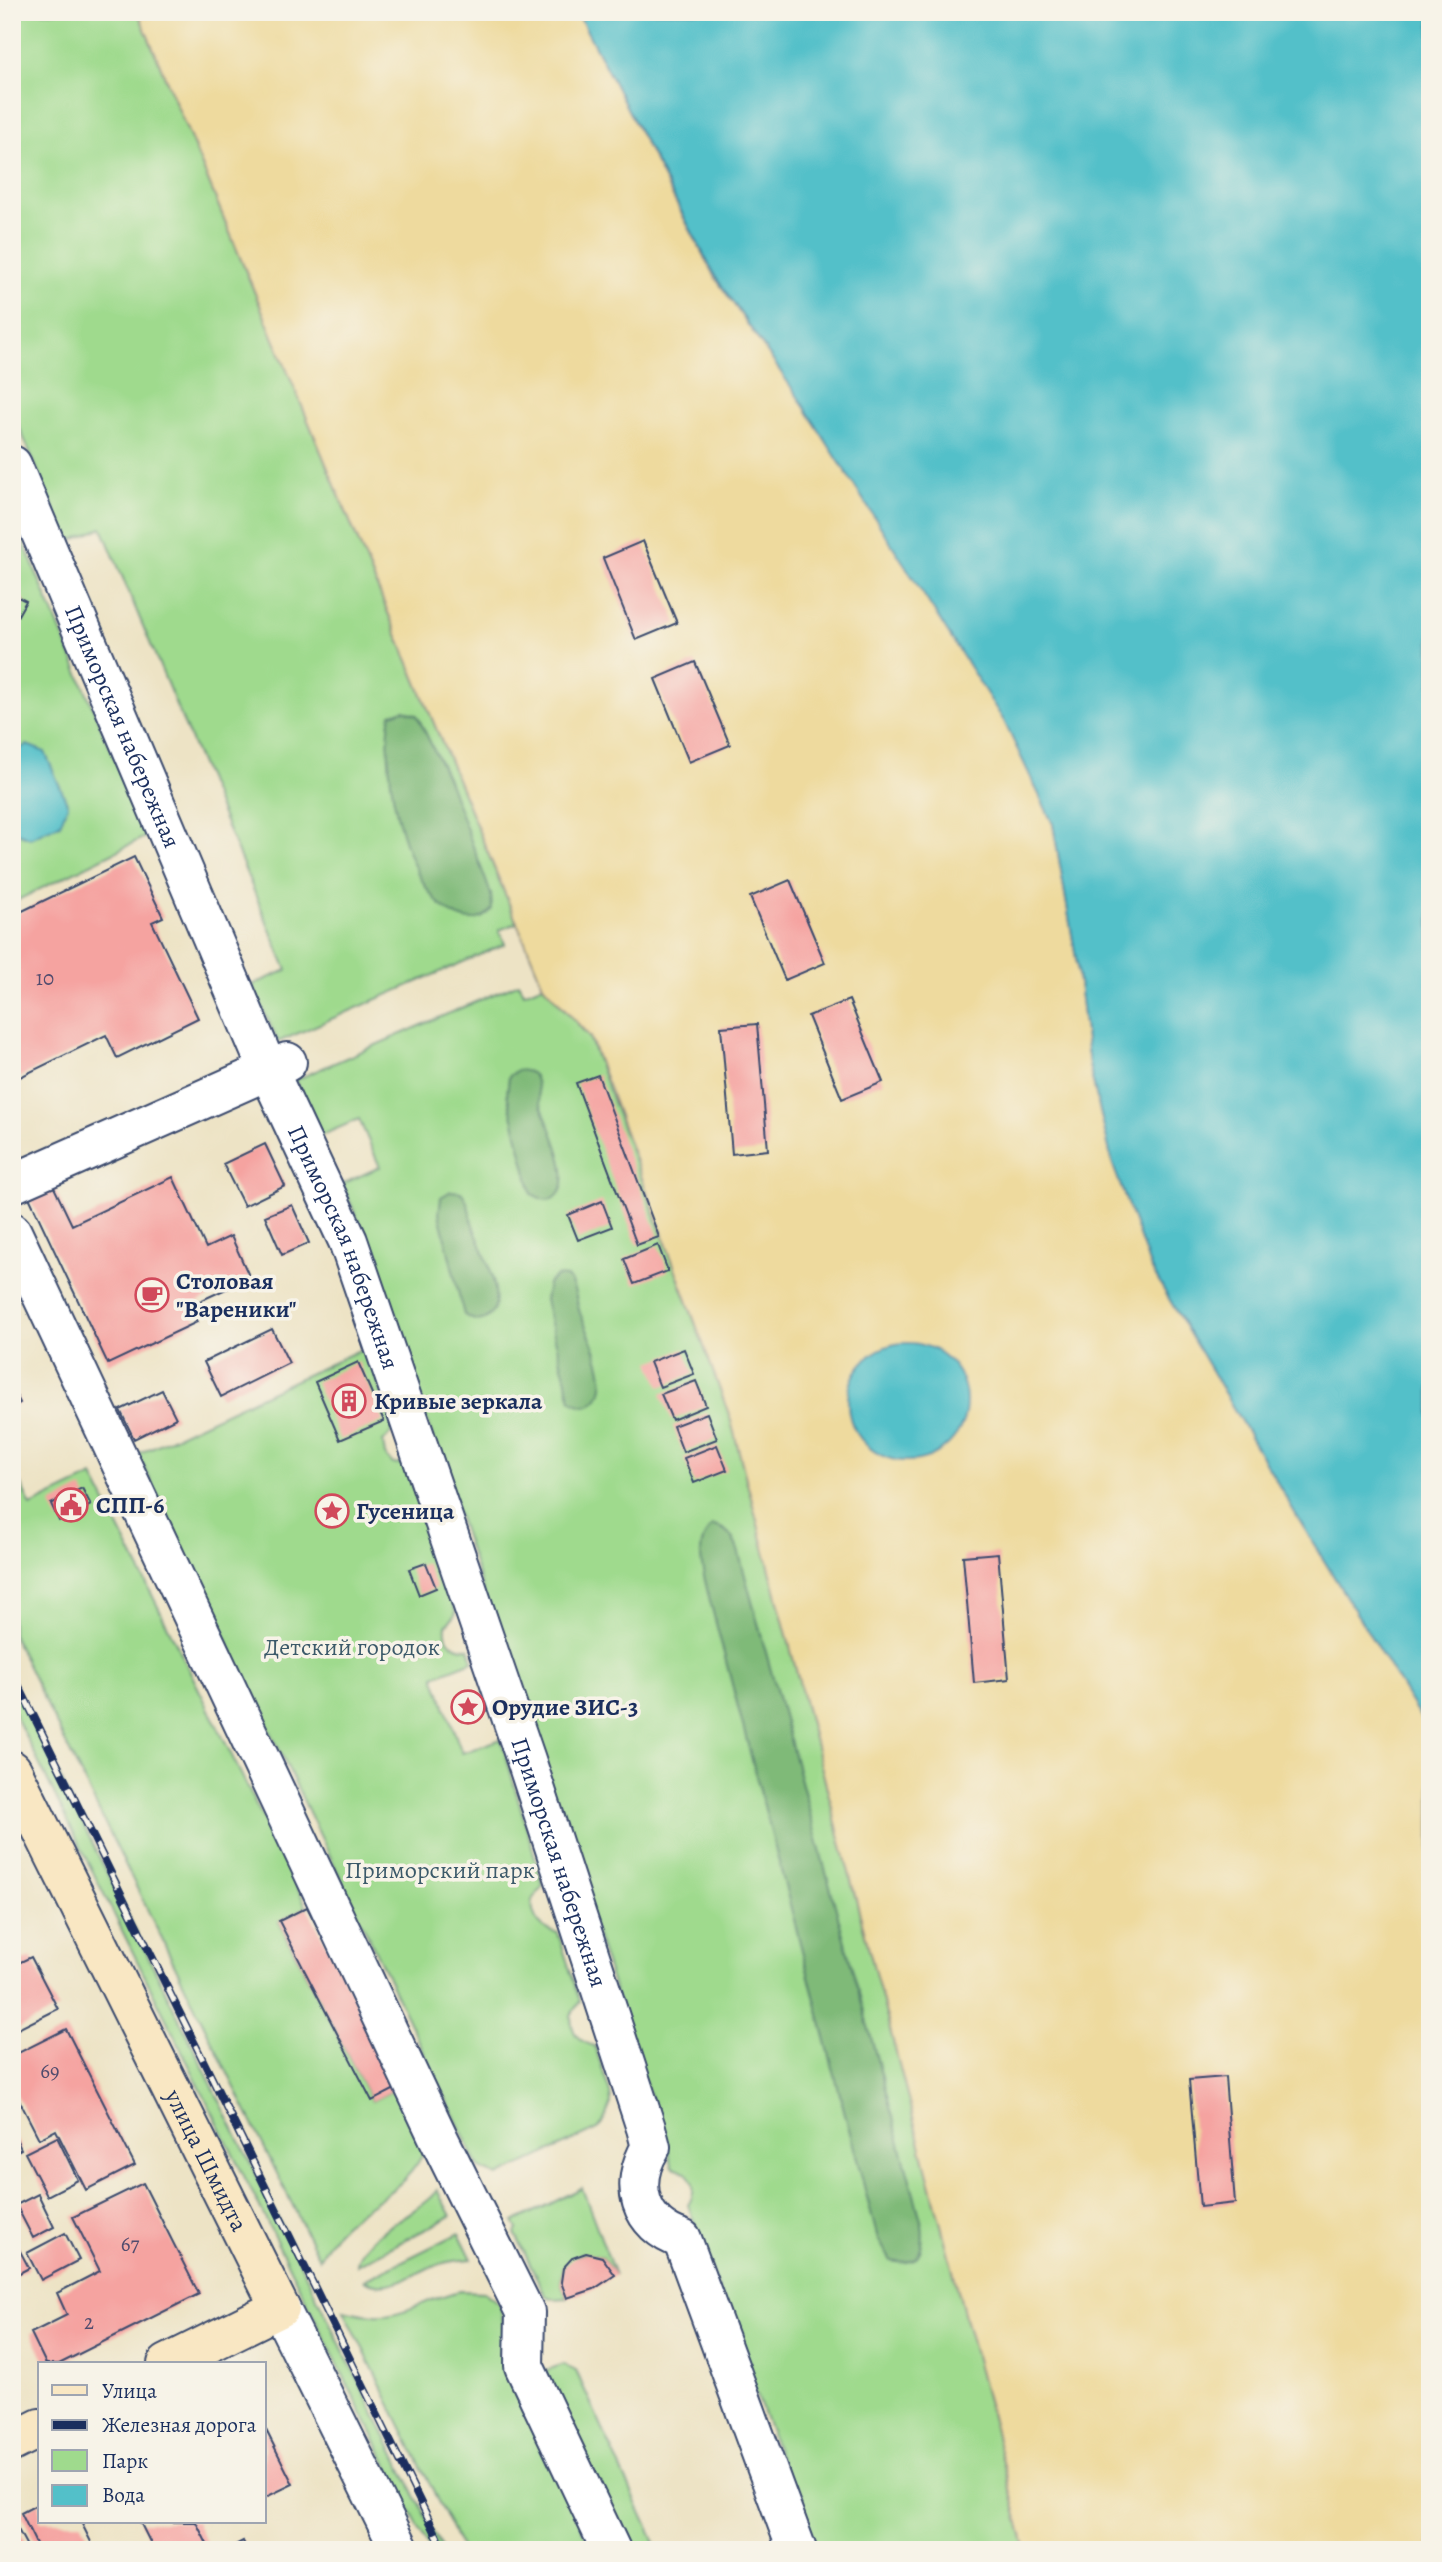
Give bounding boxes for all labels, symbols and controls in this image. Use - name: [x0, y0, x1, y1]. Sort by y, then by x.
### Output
- street label: Приморская набережная: [57, 600, 188, 853]
- house number: 10: [36, 964, 54, 992]
- street label: Приморская набережная: [280, 1120, 407, 1374]
- place label: Столовая "Вареники": [176, 1265, 296, 1325]
- cafe icon: Столовая "Вареники": [133, 1276, 171, 1314]
- building icon: Кривые зеркала: [330, 1382, 368, 1420]
- place label: Кривые зеркала: [374, 1385, 543, 1417]
- public building icon: СПП-6: [52, 1486, 90, 1524]
- place label: СПП-6: [96, 1489, 165, 1521]
- place icon: Гусеница: [313, 1492, 351, 1530]
- place label: Гусеница: [356, 1495, 455, 1527]
- park label: Детский городок: [264, 1631, 440, 1663]
- place icon: Орудие ЗИС-3: [449, 1688, 487, 1726]
- place label: Орудие ЗИС-3: [492, 1691, 638, 1723]
- street label: Приморская набережная: [503, 1733, 615, 1991]
- park label: Приморский парк: [345, 1854, 535, 1886]
- house number: 69: [40, 2057, 60, 2085]
- street label: улица Шмидта: [157, 2083, 255, 2237]
- house number: 67: [121, 2230, 139, 2258]
- house number: 2: [84, 2308, 94, 2336]
- legend: [38, 2362, 266, 2524]
- text: Улица: [102, 2377, 157, 2405]
- text: Железная дорога: [102, 2411, 257, 2439]
- text: Парк: [102, 2447, 148, 2475]
- text: Вода: [102, 2481, 145, 2509]

